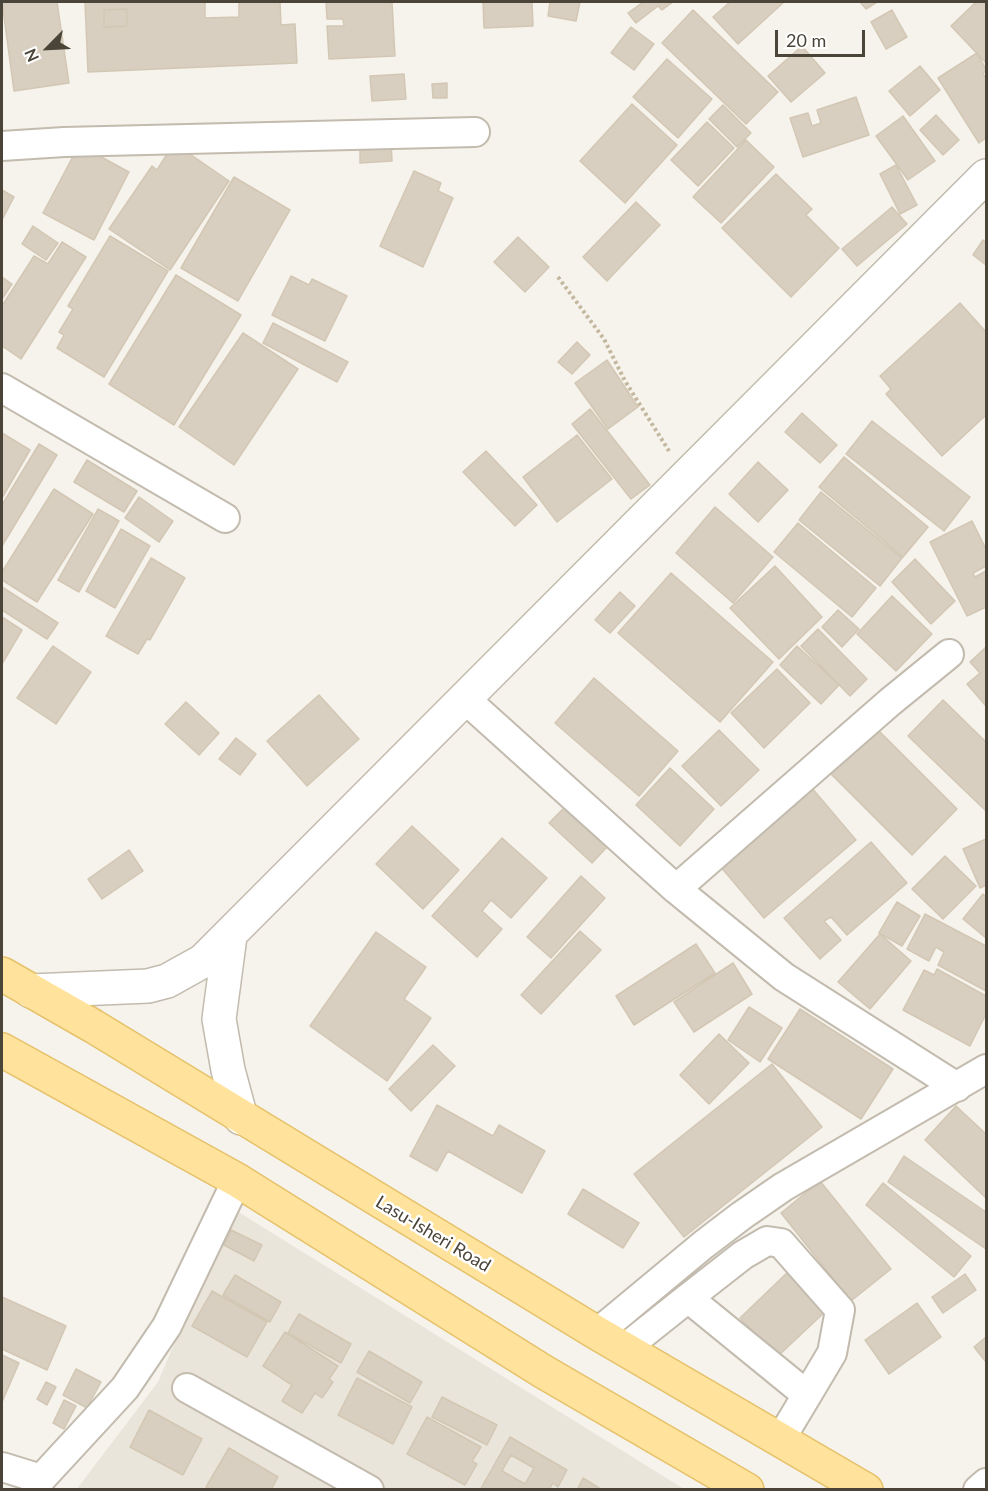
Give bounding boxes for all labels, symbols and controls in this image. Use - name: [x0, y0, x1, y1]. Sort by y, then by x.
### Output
- north arrow: [18, 18, 78, 78]
- scale bar: [778, 18, 868, 56]
- text: 20 m: [786, 29, 826, 51]
- text: N: [20, 46, 42, 65]
- street label: Lasu-Isheri Road: [372, 1191, 494, 1277]

